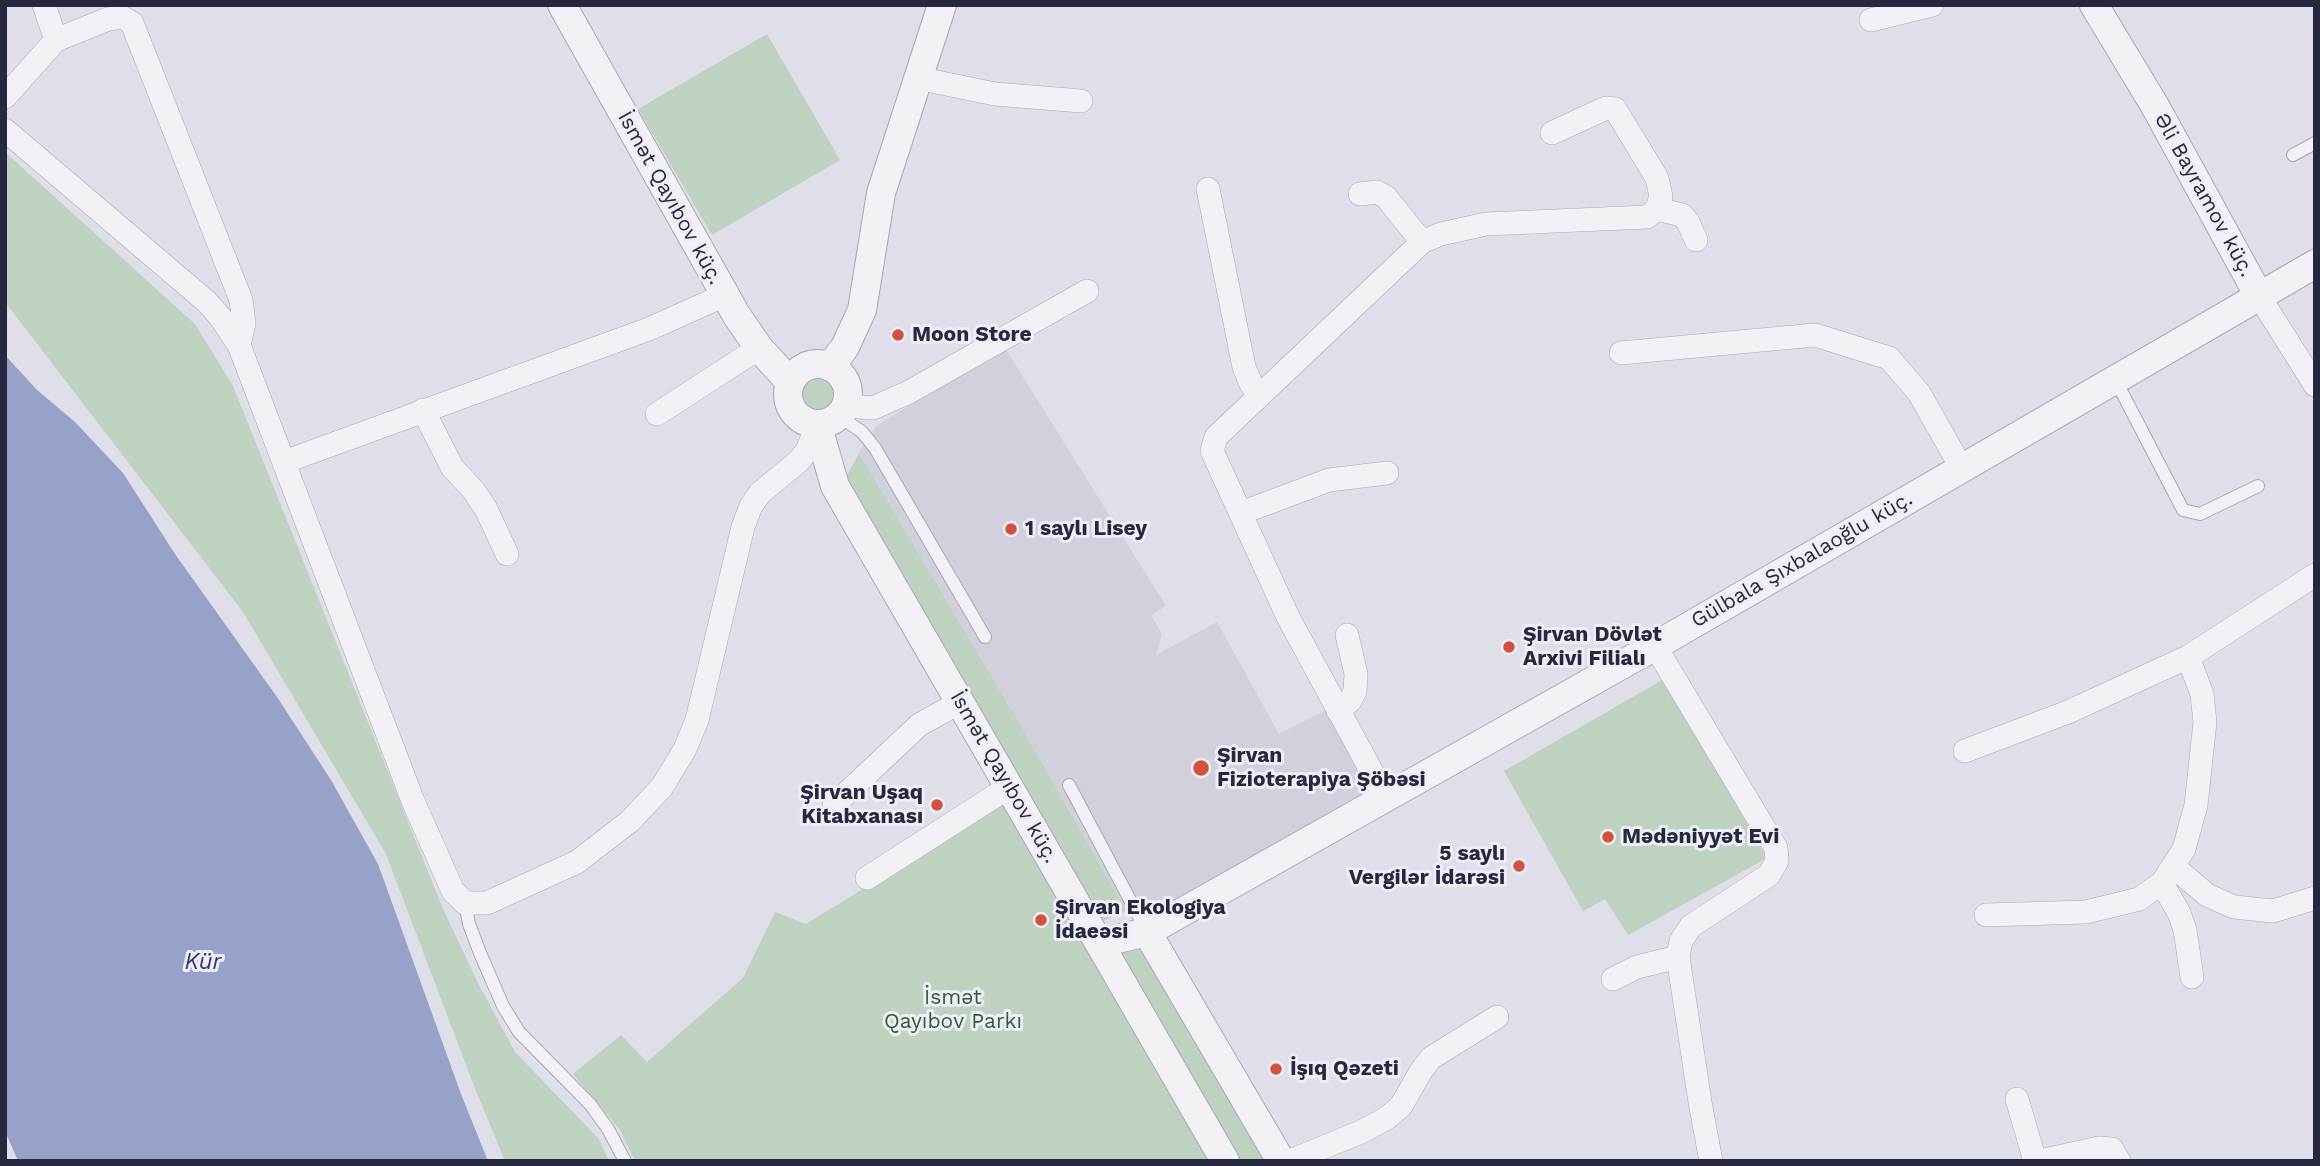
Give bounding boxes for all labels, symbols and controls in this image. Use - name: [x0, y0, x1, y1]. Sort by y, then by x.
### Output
- street label: İsmət Qayıbov küç.: [612, 107, 728, 289]
- street label: Əli Bayramov küç.: [2149, 109, 2259, 281]
- place label: Moon Store: [912, 322, 1032, 348]
- marker: Moon Store: [890, 327, 906, 343]
- street label: Gülbala Şıxbalaoğlu küç.: [1687, 486, 1917, 634]
- place label: 1 saylı Lisey: [1025, 516, 1147, 542]
- marker: 1 saylı Lisey: [1003, 521, 1019, 537]
- place label: Şirvan Dövlət Arxivi Filialı: [1523, 622, 1662, 672]
- marker: Şirvan Dövlət Arxivi Filialı: [1501, 639, 1517, 655]
- street label: İsmət Qayıbov küç.: [944, 687, 1064, 867]
- place label: Şirvan Fizioterapiya Şöbəsi: [1217, 743, 1426, 793]
- marker: Şirvan Fizioterapiya Şöbəsi: [1191, 758, 1211, 778]
- place label: Şirvan Uşaq Kitabxanası: [800, 780, 923, 830]
- marker: Şirvan Uşaq Kitabxanası: [929, 797, 945, 813]
- place label: Mədəniyyət Evi: [1622, 824, 1779, 850]
- marker: Mədəniyyət Evi: [1600, 829, 1616, 845]
- place label: 5 saylı Vergilər İdarəsi: [1349, 841, 1505, 891]
- marker: 5 saylı Vergilər İdarəsi: [1511, 858, 1527, 874]
- place label: Şirvan Ekologiya İdaeəsi: [1055, 895, 1226, 945]
- marker: Şirvan Ekologiya İdaeəsi: [1033, 912, 1049, 928]
- water label: Kür: [185, 948, 221, 976]
- park label: İsmət Qayıbov Parkı: [884, 985, 1022, 1035]
- place label: İşıq Qəzeti: [1290, 1056, 1399, 1082]
- marker: İşıq Qəzeti: [1268, 1061, 1284, 1077]

